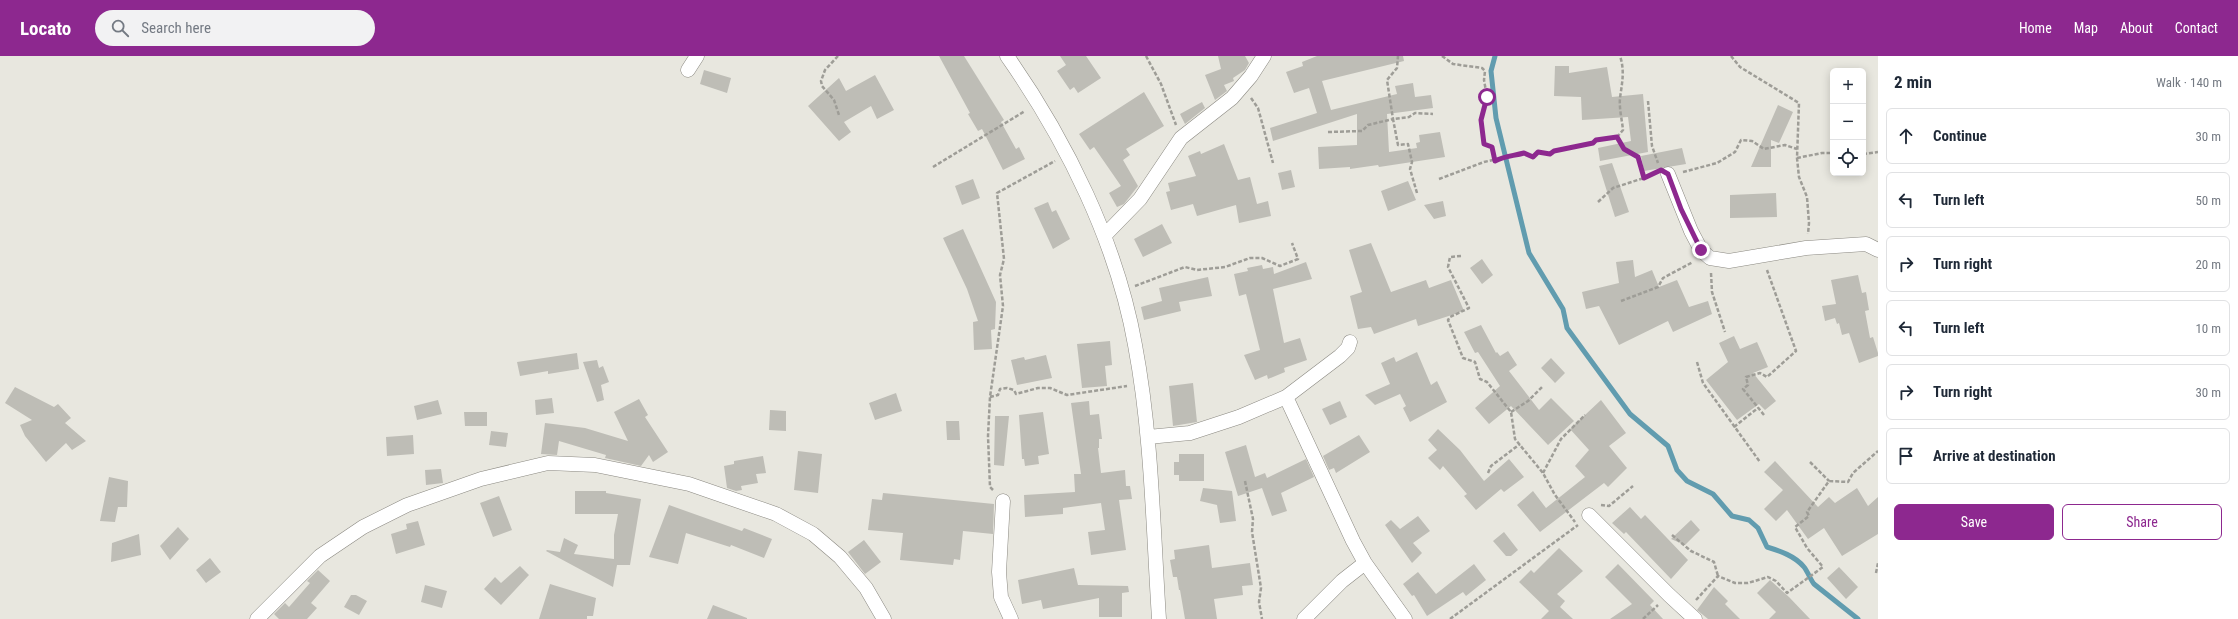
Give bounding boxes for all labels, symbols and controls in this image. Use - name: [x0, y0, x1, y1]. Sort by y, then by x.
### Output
- search box: [95, 10, 375, 46]
- text: Locato: [20, 17, 71, 40]
- icon: search: [109, 17, 131, 39]
- text: Search here: [141, 19, 211, 37]
- text: Home: [2019, 20, 2052, 36]
- text: Map: [2074, 20, 2098, 36]
- text: About: [2120, 20, 2153, 36]
- text: Contact: [2175, 20, 2218, 36]
- map controls: [1830, 68, 1866, 176]
- button: +: [1830, 68, 1866, 104]
- text: 2 min: [1894, 72, 1932, 92]
- text: Walk · 140 m: [2156, 75, 2222, 90]
- route start: [1478, 88, 1496, 106]
- button: −: [1830, 104, 1866, 140]
- icon: ahead: [1895, 125, 1917, 147]
- text: Continue: [1933, 127, 1987, 145]
- text: 30 m: [2195, 129, 2221, 144]
- button: locate: [1830, 140, 1866, 176]
- icon: left: [1895, 189, 1917, 211]
- text: Turn left: [1933, 191, 1984, 209]
- text: 50 m: [2195, 193, 2221, 208]
- route end: [1692, 241, 1710, 259]
- icon: right: [1895, 253, 1917, 275]
- text: Turn right: [1933, 255, 1992, 273]
- text: 20 m: [2195, 257, 2221, 272]
- icon: left: [1895, 317, 1917, 339]
- text: Turn left: [1933, 319, 1984, 337]
- text: 10 m: [2195, 321, 2221, 336]
- icon: right: [1895, 381, 1917, 403]
- text: Turn right: [1933, 383, 1992, 401]
- text: 30 m: [2195, 385, 2221, 400]
- icon: arrive: [1895, 445, 1917, 467]
- text: Arrive at destination: [1933, 447, 2056, 465]
- button: Save: [1894, 504, 2054, 540]
- button: Share: [2062, 504, 2222, 540]

